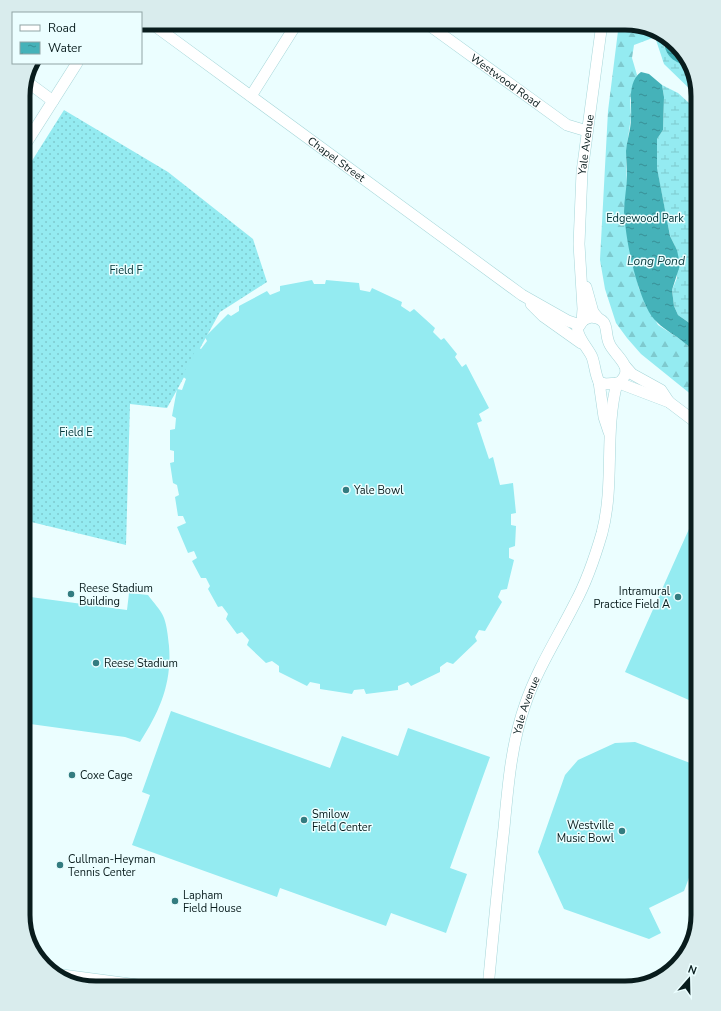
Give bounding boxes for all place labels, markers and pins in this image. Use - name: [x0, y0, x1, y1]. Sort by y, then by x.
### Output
- place label: Yale Bowl: [353, 483, 404, 498]
- marker: Yale Bowl: [341, 485, 351, 495]
- place label: Reese Stadium Building: [79, 581, 153, 609]
- place label: Intramural Practice Field A: [593, 584, 671, 612]
- marker: Reese Stadium Building: [66, 589, 76, 599]
- marker: Intramural Practice Field A: [673, 592, 683, 602]
- place label: Reese Stadium: [104, 656, 178, 671]
- marker: Reese Stadium: [91, 658, 101, 668]
- place label: Coxe Cage: [80, 768, 133, 783]
- marker: Coxe Cage: [67, 770, 77, 780]
- place label: Smilow Field Center: [312, 807, 372, 835]
- marker: Smilow Field Center: [299, 815, 309, 825]
- place label: Westville Music Bowl: [557, 818, 615, 846]
- marker: Westville Music Bowl: [617, 826, 627, 836]
- place label: Cullman-Heyman Tennis Center: [68, 852, 155, 880]
- marker: Cullman-Heyman Tennis Center: [55, 860, 65, 870]
- place label: Lapham Field House: [183, 888, 242, 916]
- marker: Lapham Field House: [170, 896, 180, 906]

